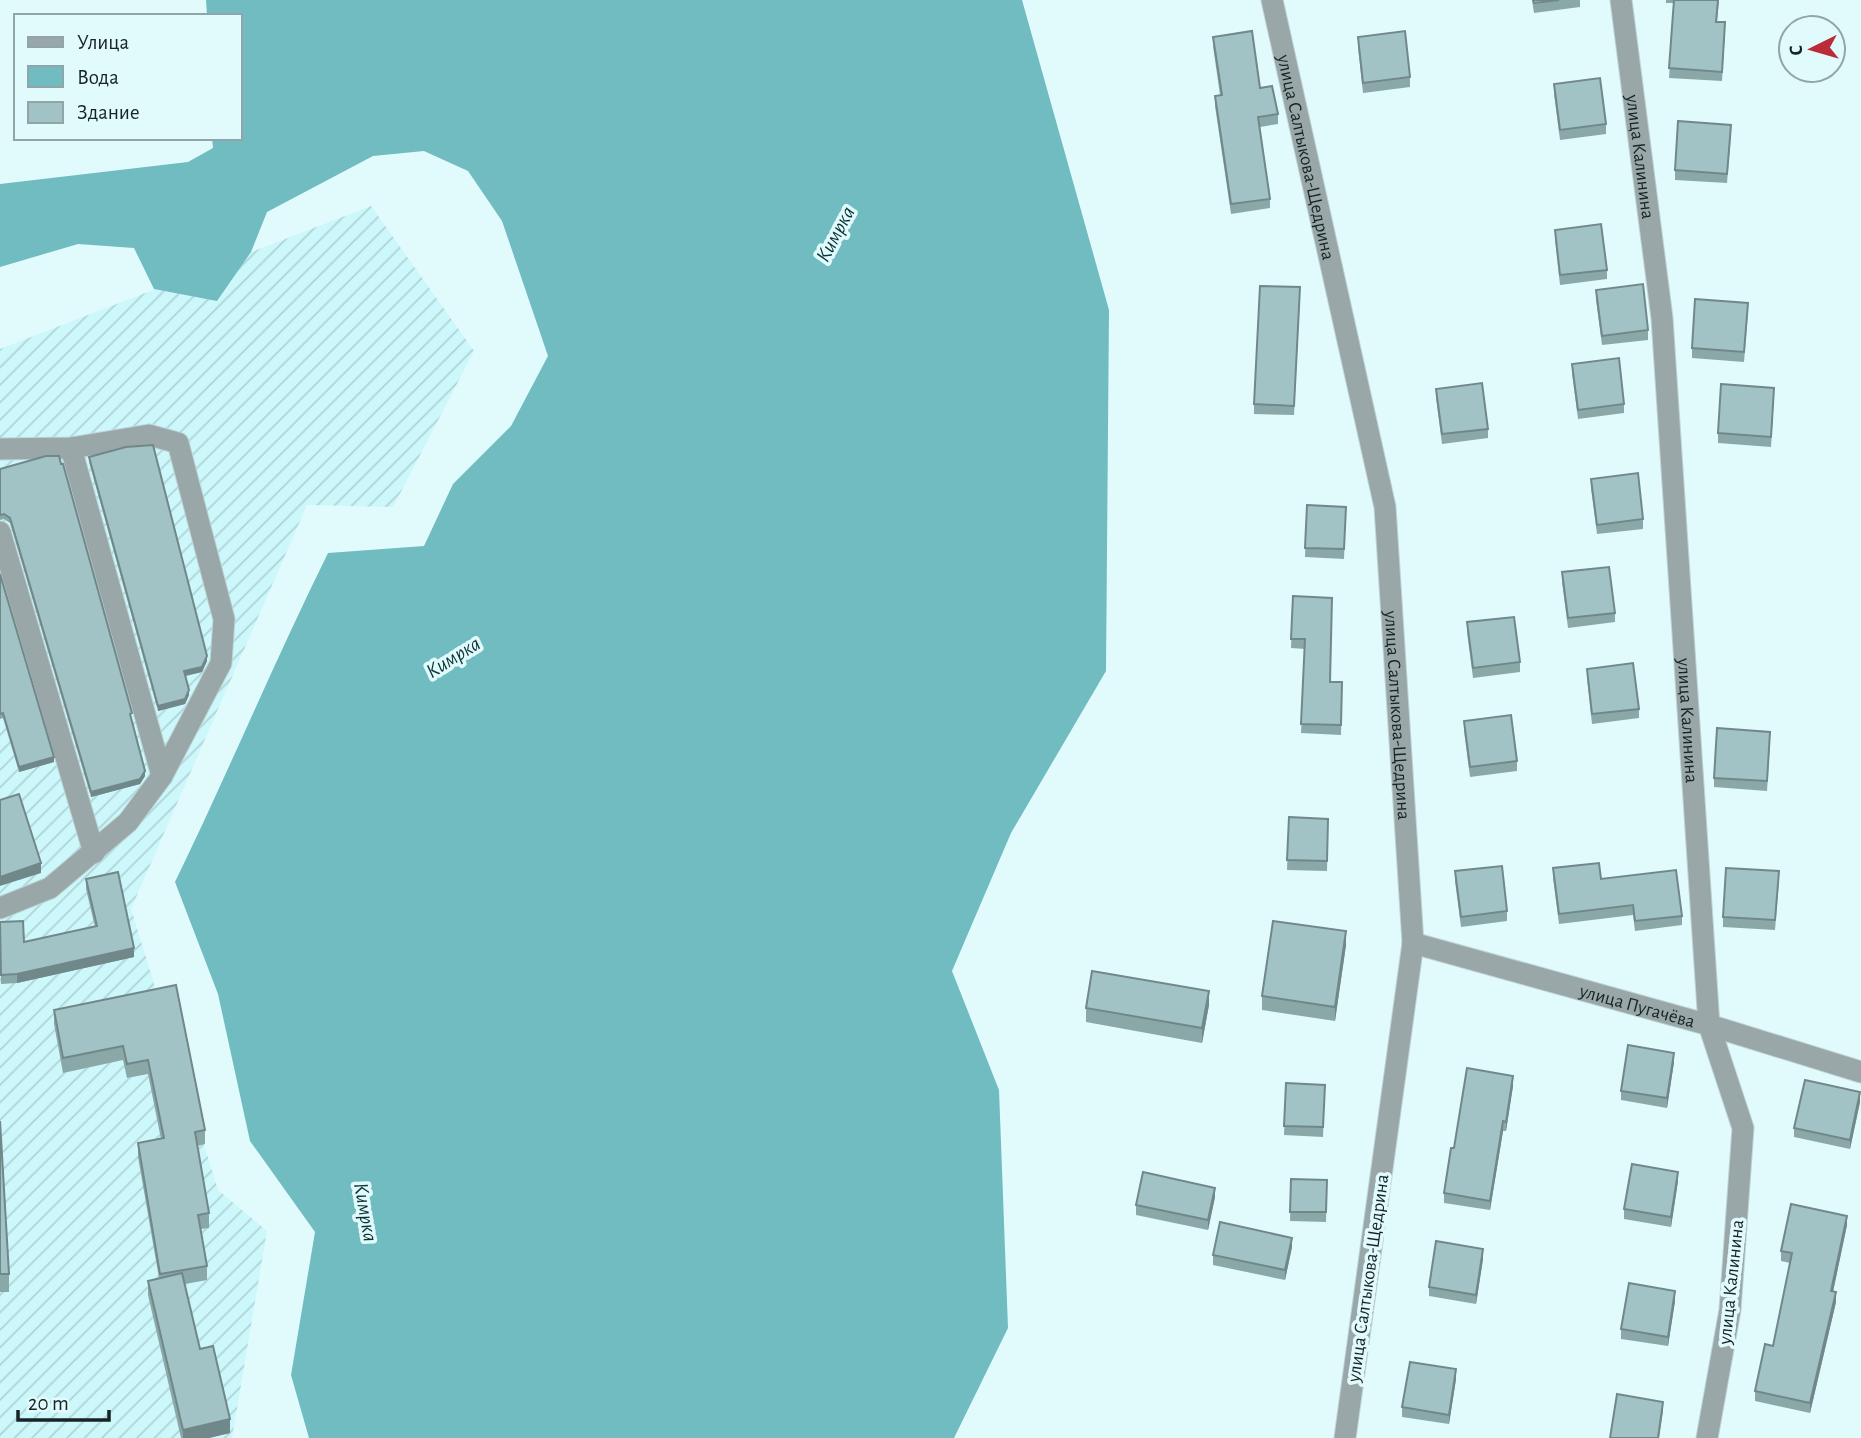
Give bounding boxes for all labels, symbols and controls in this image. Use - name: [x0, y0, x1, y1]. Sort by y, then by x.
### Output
- legend: [14, 14, 242, 140]
- north arrow: [1777, 14, 1847, 84]
- text: Улица: [77, 32, 130, 53]
- text: С: [1787, 44, 1806, 56]
- street label: улица Салтыкова-Щедрина: [1273, 52, 1338, 262]
- text: Вода: [77, 67, 119, 88]
- street label: улица Калинина: [1622, 93, 1657, 221]
- text: Здание: [77, 102, 140, 123]
- water label: Кимрка: [812, 203, 860, 266]
- street label: улица Салтыкова-Щедрина: [1381, 609, 1413, 821]
- water label: Кимрка: [422, 633, 485, 683]
- street label: улица Калинина: [1674, 656, 1701, 784]
- street label: улица Пугачёва: [1576, 981, 1697, 1032]
- street label: улица Салтыкова-Щедрина: [1344, 1173, 1393, 1384]
- water label: Кимрка: [349, 1181, 381, 1243]
- street label: улица Калинина: [1715, 1219, 1748, 1346]
- scale bar: [18, 1378, 108, 1422]
- text: 20 m: [28, 1393, 69, 1414]

